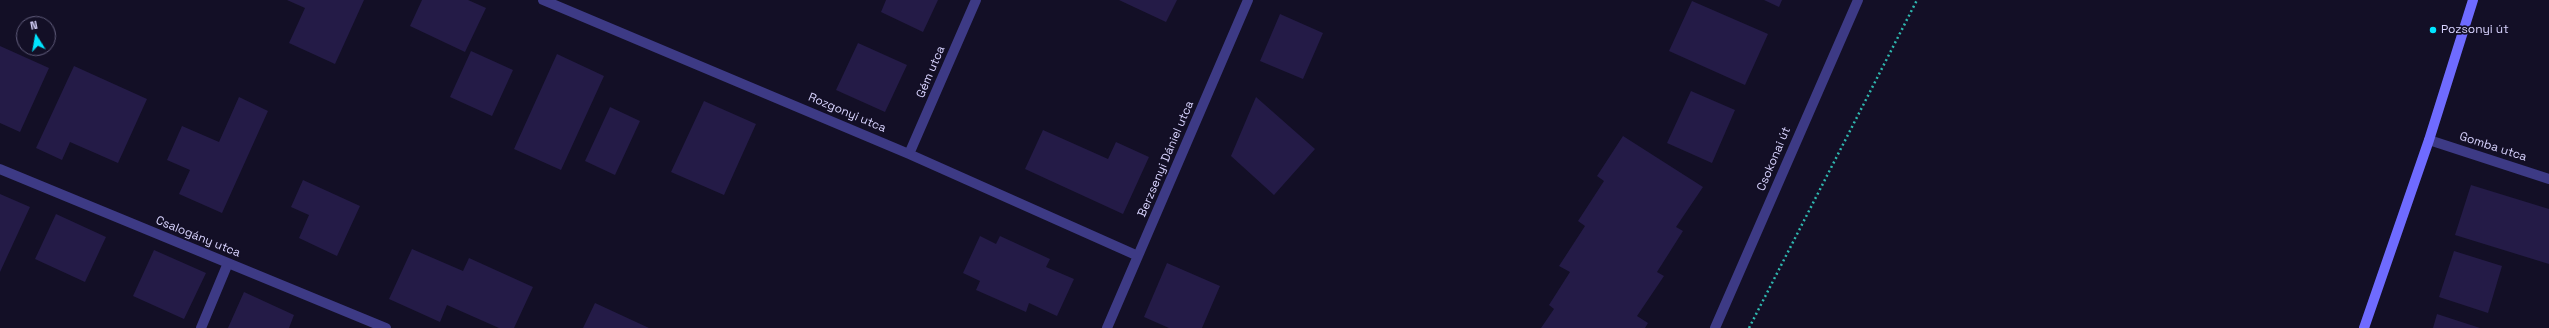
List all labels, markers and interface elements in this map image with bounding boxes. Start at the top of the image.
north arrow [16,16,56,56]
text: N [29,18,39,33]
place label: Pozsonyi út [2441,23,2509,37]
marker: Pozsonyi út [2428,25,2438,35]
street label: Gém utca [914,44,948,100]
street label: Rozgonyi utca [806,90,888,136]
street label: Berzsenyi Dániel utca [1135,99,1197,219]
street label: Csokonai út [1754,125,1794,193]
street label: Gomba utca [2457,129,2529,165]
street label: Csalogány utca [153,213,243,261]

